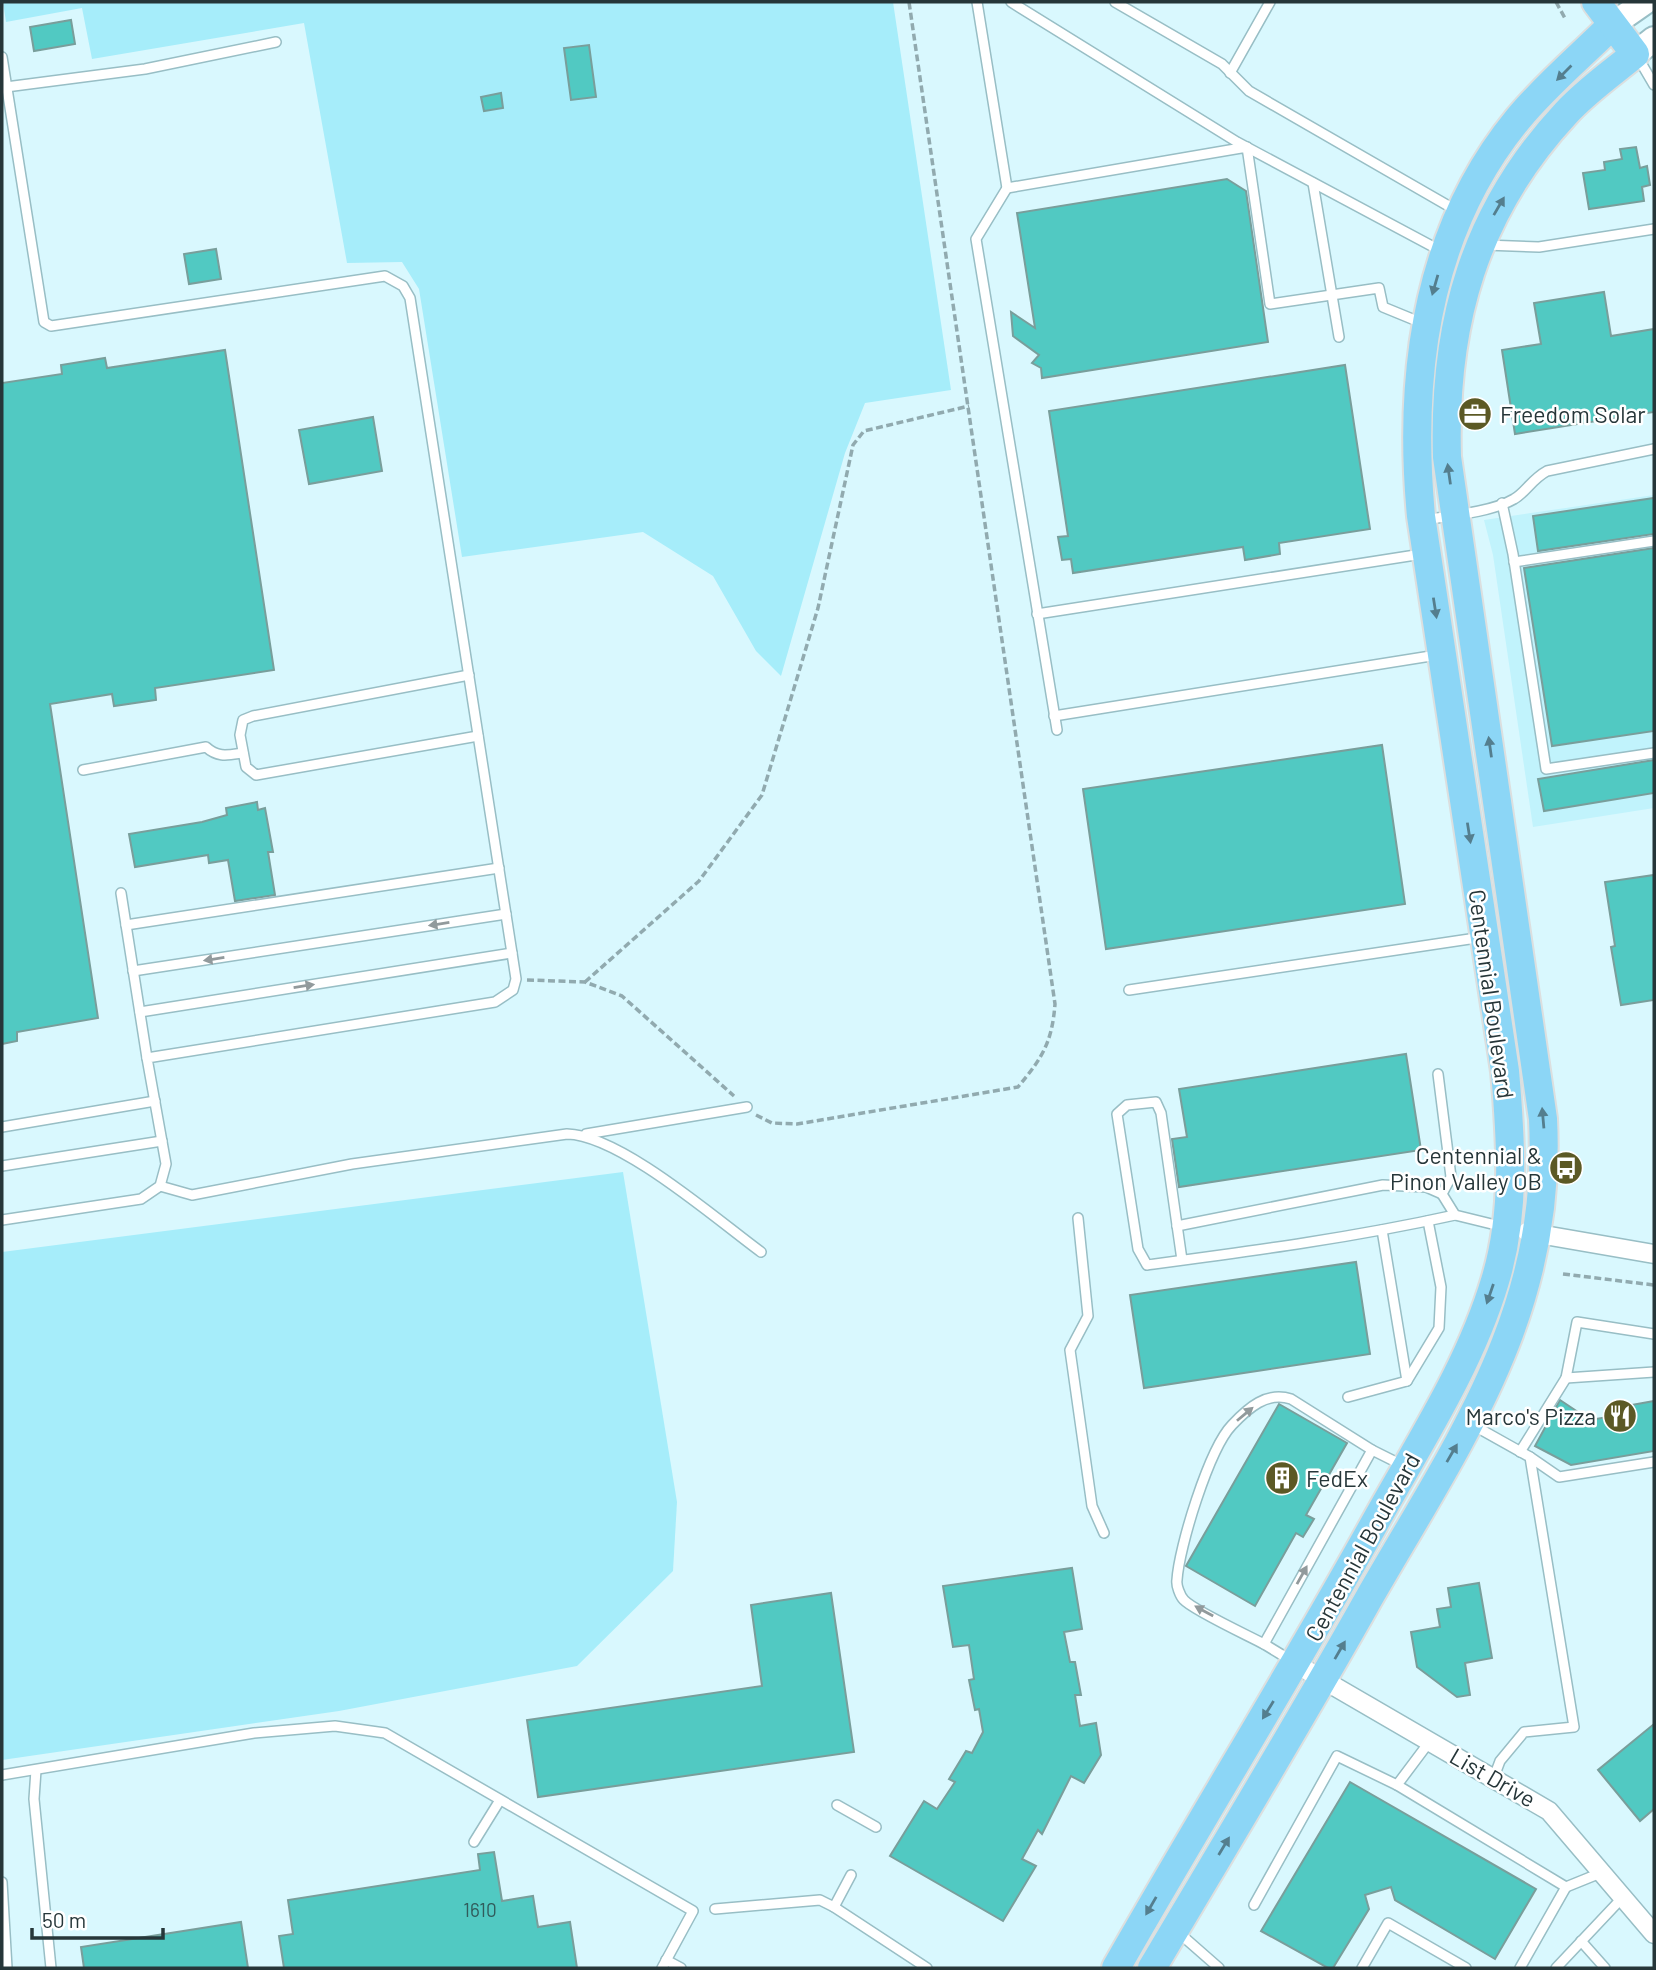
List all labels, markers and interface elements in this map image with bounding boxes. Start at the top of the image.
one-way arrow [1556,64,1572,81]
one-way arrow [1493,197,1505,216]
one-way arrow [1429,275,1439,296]
office icon: Freedom Solar [1456,395,1494,433]
place label: Freedom Solar [1500,400,1646,428]
one-way arrow [1443,463,1454,485]
one-way arrow [1430,597,1441,619]
one-way arrow [1484,736,1495,758]
one-way arrow [1464,822,1475,844]
street label: Centennial Boulevard [1463,888,1521,1100]
one-way arrow [428,919,450,930]
one-way arrow [203,954,225,965]
one-way arrow [293,980,315,991]
one-way arrow [1537,1107,1548,1129]
place label: Centennial & Pinon Valley OB [1390,1141,1542,1195]
bus stop icon: Centennial & Pinon Valley OB [1547,1149,1585,1187]
one-way arrow [1485,1284,1495,1305]
restaurant icon: Marco's Pizza [1601,1397,1639,1435]
place label: Marco's Pizza [1466,1402,1596,1430]
one-way arrow [1236,1407,1253,1422]
one-way arrow [1446,1443,1459,1462]
street label: Centennial Boulevard [1299,1448,1425,1646]
building icon: FedEx [1263,1459,1301,1497]
place label: FedEx [1306,1464,1368,1492]
one-way arrow [1296,1564,1308,1584]
one-way arrow [1194,1605,1214,1617]
one-way arrow [1334,1641,1346,1660]
one-way arrow [1261,1701,1274,1720]
street label: List Drive [1445,1741,1541,1813]
one-way arrow [1218,1837,1231,1856]
scale bar [32,1896,163,1940]
one-way arrow [1145,1896,1158,1915]
house number: 1610 [463,1898,497,1921]
text: 50 m [42,1907,86,1932]

